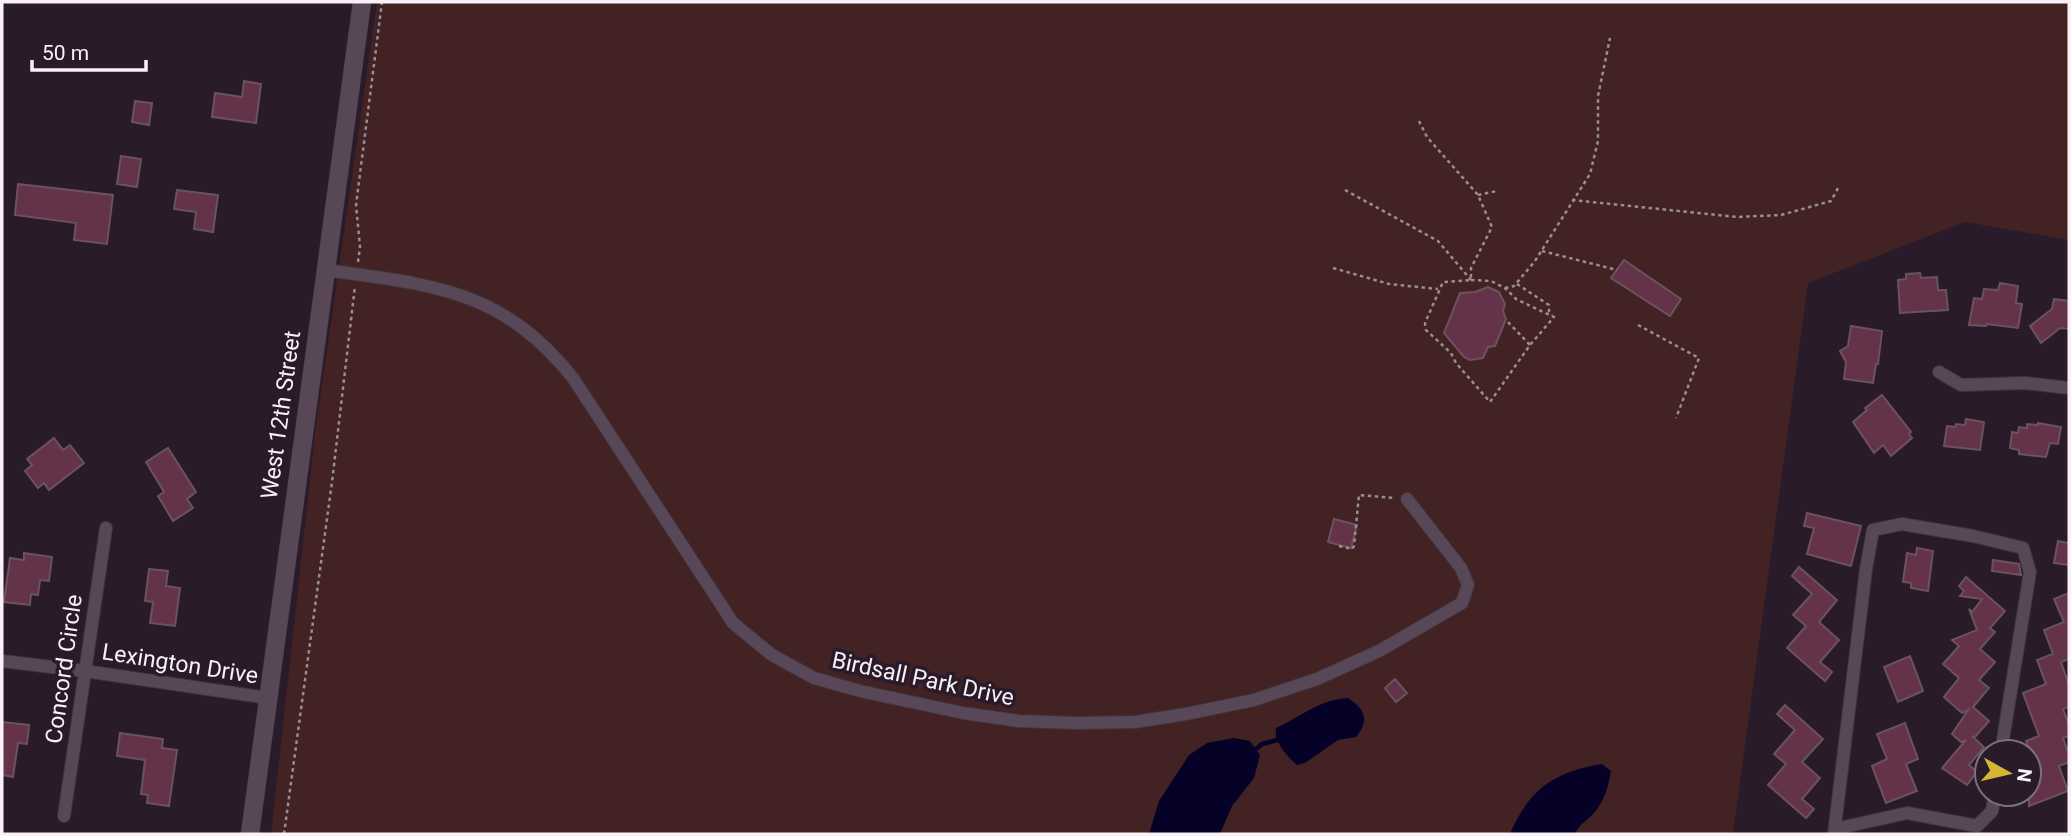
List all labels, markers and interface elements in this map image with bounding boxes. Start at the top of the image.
scale bar [32,28,145,72]
text: 50 m [42,41,89,65]
street label: West 12th Street [256,329,306,501]
street label: Concord Circle [40,593,88,745]
street label: Lexington Drive [100,638,260,690]
street label: Birdsall Park Drive [829,647,1017,711]
north arrow [1973,738,2043,808]
text: N [2012,767,2037,784]

